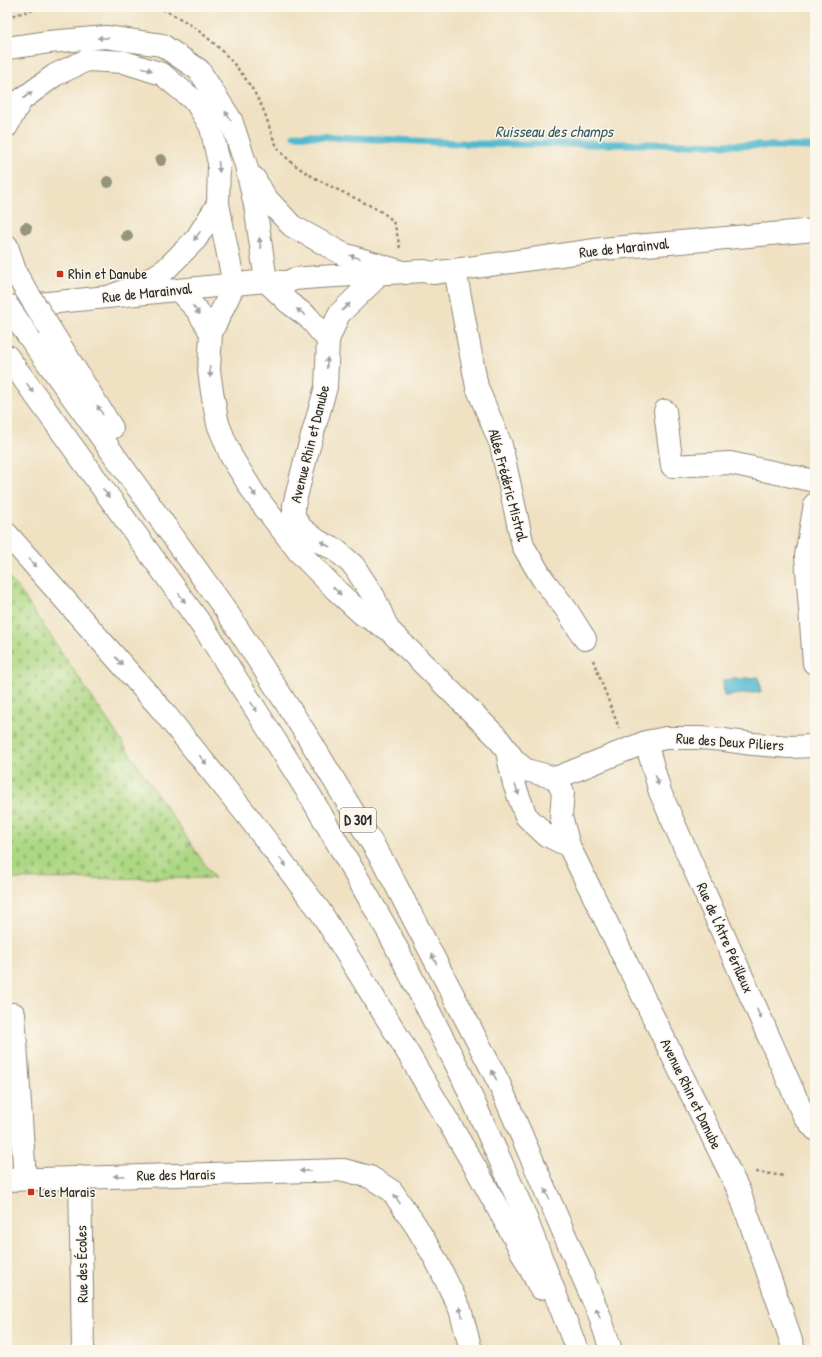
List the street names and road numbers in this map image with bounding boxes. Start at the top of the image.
street label: Rue de Marainval [578,232,670,263]
street label: Rue de Marainval [101,277,193,308]
street label: Avenue Rhin et Danube [285,383,334,505]
street label: Allée Frédéric Mistral [483,426,534,543]
street label: Rue des Deux Piliers [675,727,785,756]
road number: D 301 [340,808,376,832]
street label: Rue de l'Atre Périlleux [692,879,759,997]
street label: Avenue Rhin et Danube [656,1035,727,1153]
street label: Rue des Marais [136,1163,216,1186]
street label: Rue des Écoles [70,1225,93,1303]

